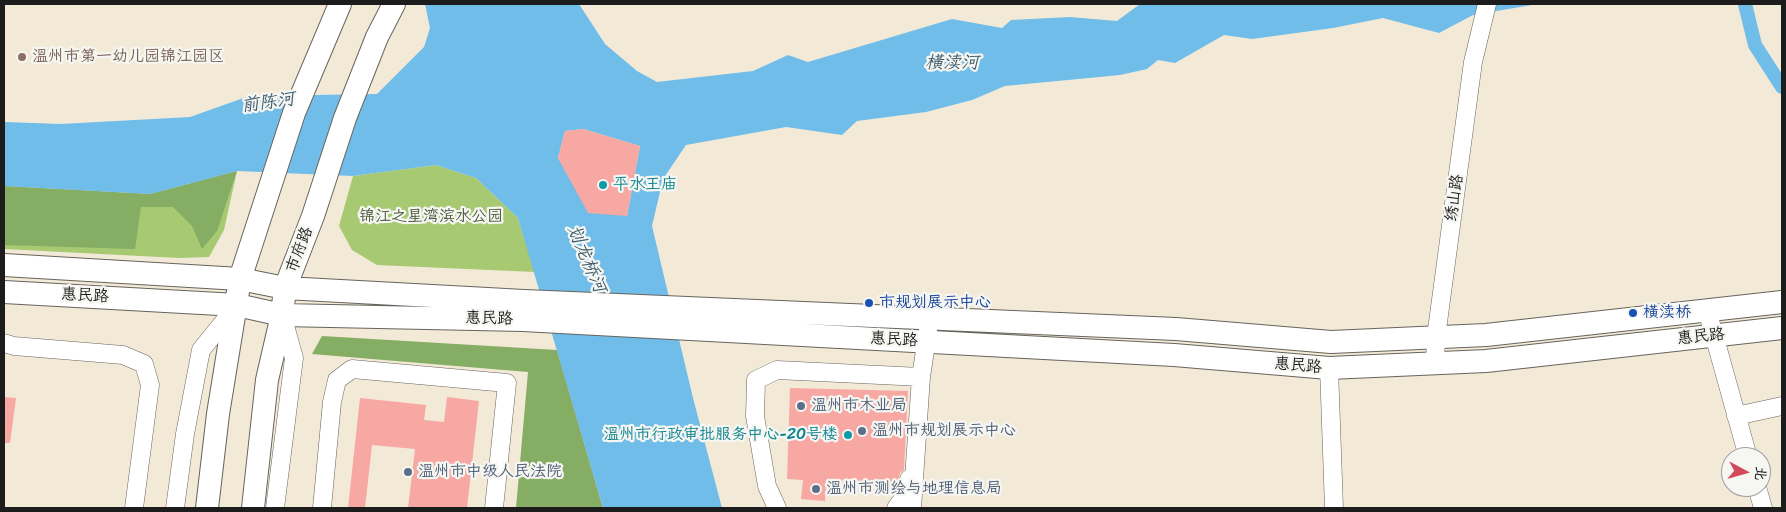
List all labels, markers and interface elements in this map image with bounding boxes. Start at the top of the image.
place label: 温州市第一幼儿园锦江园区 [32,47,224,67]
marker: 温州市第一幼儿园锦江园区 [16,51,28,63]
water label: 横渎河 [925,52,979,74]
water label: 前陈河 [240,89,296,117]
street label: 绣山路 [1442,173,1468,223]
place label: 平水王庙 [613,175,677,195]
marker: 平水王庙 [597,179,609,191]
park label: 锦江之星湾滨水公园 [359,207,503,227]
water label: 划龙桥河 [562,222,610,296]
street label: 市府路 [282,224,318,276]
street label: 惠民路 [61,285,109,307]
place label: 市规划展示中心 [879,293,991,313]
marker: 市规划展示中心 [863,297,875,309]
place label: 横渎桥 [1643,303,1691,323]
marker: 横渎桥 [1627,307,1639,319]
street label: 惠民路 [465,309,513,329]
street label: 惠民路 [1676,325,1726,349]
street label: 惠民路 [870,329,918,351]
street label: 惠民路 [1273,354,1323,378]
place label: 温州市木业局 [811,396,907,416]
marker: 温州市木业局 [795,400,807,412]
place label: 温州市规划展示中心 [872,421,1016,441]
place label: 温州市行政审批服务中心-20号楼 [603,425,838,445]
marker: 温州市规划展示中心 [856,425,868,437]
marker: 温州市行政审批服务中心-20号楼 [842,429,854,441]
north arrow [1721,447,1771,497]
place label: 温州市中级人民法院 [418,462,562,482]
text: 北 [1747,465,1774,482]
marker: 温州市中级人民法院 [402,466,414,478]
place label: 温州市测绘与地理信息局 [826,479,1002,499]
marker: 温州市测绘与地理信息局 [810,483,822,495]

